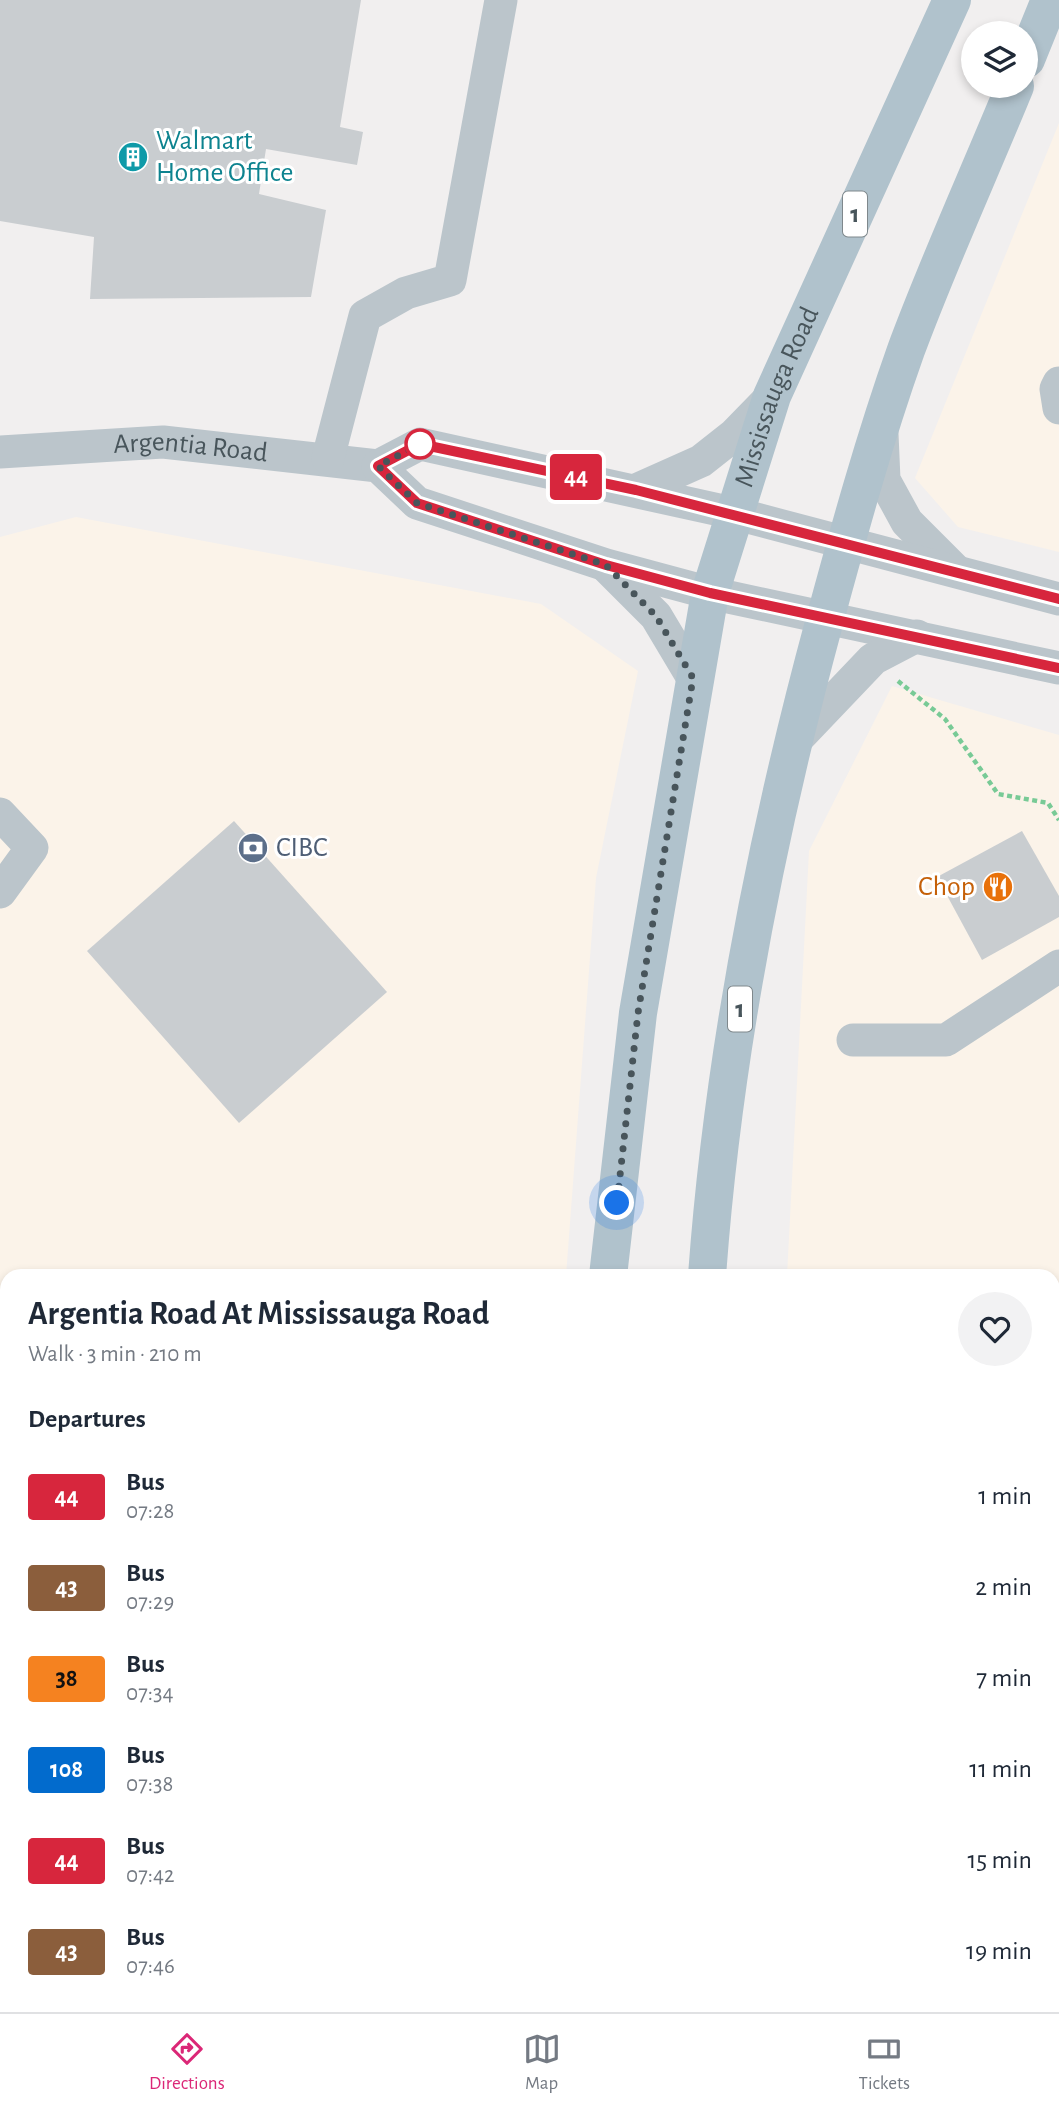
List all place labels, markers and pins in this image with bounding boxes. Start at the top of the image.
place label: Walmart Home Office [156,127,293,187]
building icon: Walmart Home Office [116,140,150,174]
unlabelled marker [405,429,435,459]
bank icon: CIBC [236,831,270,865]
place label: CIBC [276,834,328,862]
restaurant icon: Chop [981,870,1015,904]
place label: Chop [918,873,975,901]

